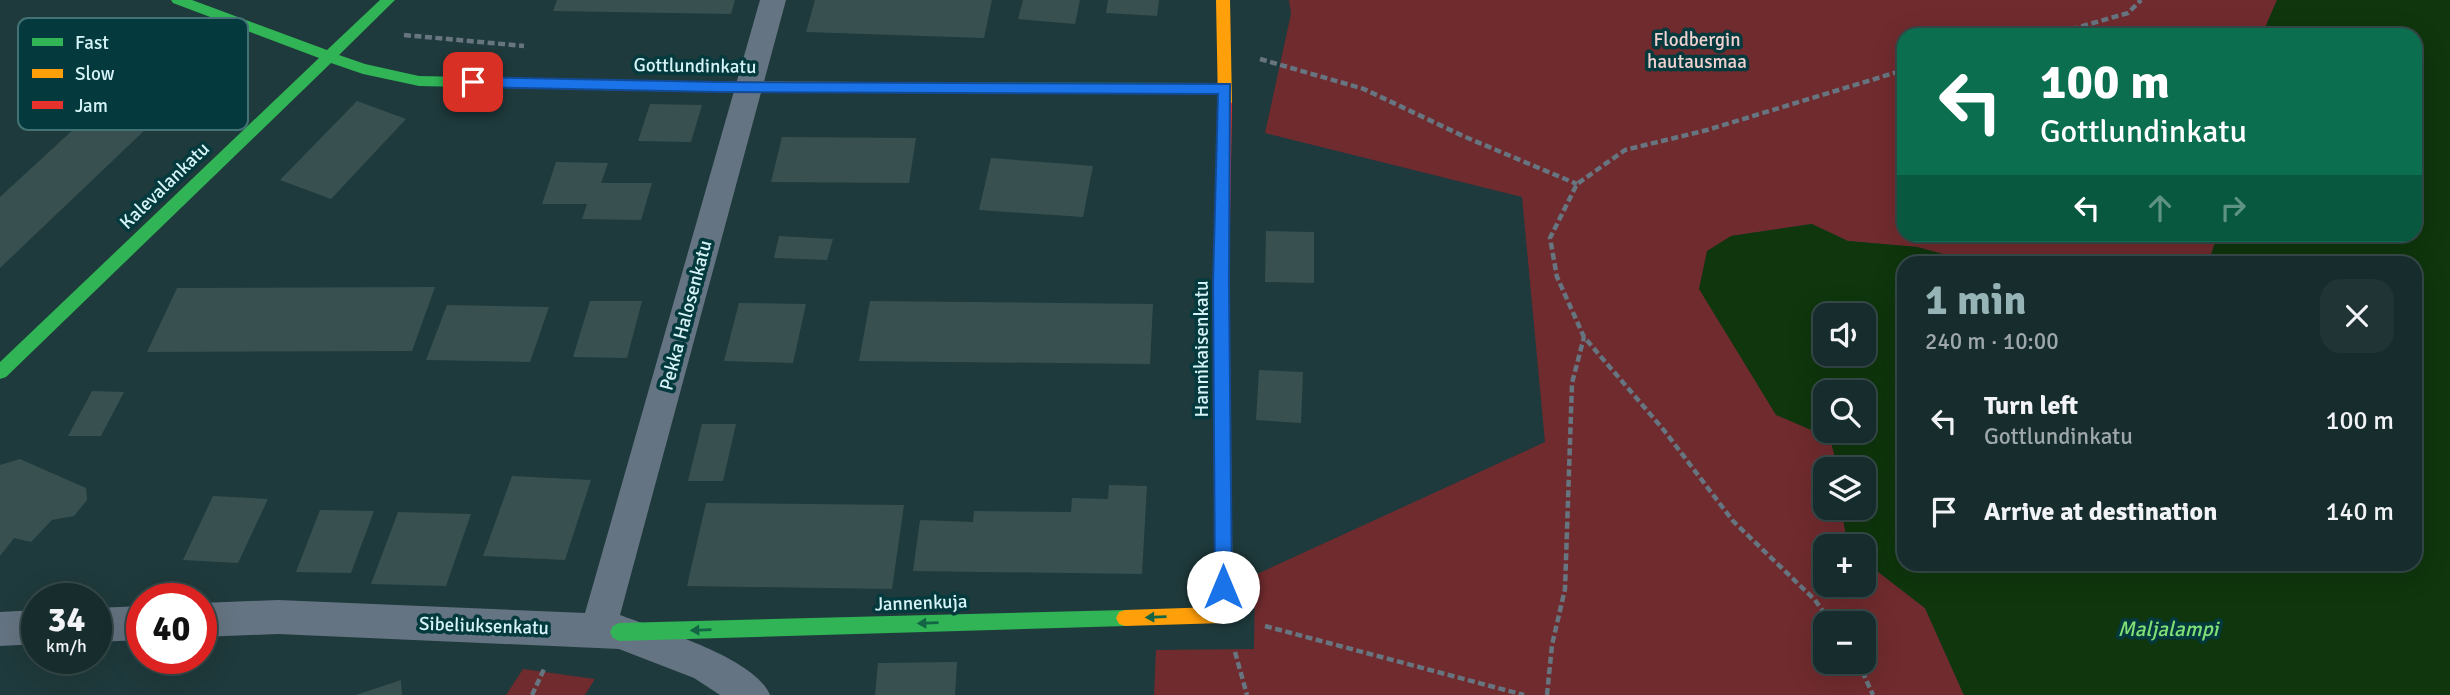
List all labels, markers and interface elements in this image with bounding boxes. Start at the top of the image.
legend [18,18,248,130]
park label: Flodbergin hautausmaa [1647,28,1747,74]
text: Fast [75,31,109,55]
pin [443,52,503,112]
text: 100 m [2040,52,2170,112]
street label: Gottlundinkatu [633,53,757,79]
icon: left [1925,56,2016,147]
text: Slow [75,62,115,86]
icon: arrive [454,63,492,101]
text: Jam [75,94,108,118]
text: Gottlundinkatu [2040,112,2247,151]
street label: Kalevalankatu [115,137,215,234]
icon: left [2068,189,2106,227]
icon: ahead [2141,189,2179,227]
icon: right [2214,189,2252,227]
street label: Pekka Halosenkatu [654,238,718,393]
text: 1 min [1925,275,2026,326]
button: close [2320,279,2394,353]
street label: Hannikaisenkatu [1190,281,1214,417]
map controls [1813,303,1876,674]
button: sound [1813,303,1876,366]
text: 240 m · 10:00 [1925,327,2059,356]
button: search [1813,380,1876,443]
text: Turn left [1984,390,2078,422]
icon: left [1925,402,1963,440]
text: 100 m [2325,405,2394,437]
text: Gottlundinkatu [1984,422,2133,451]
button: layers [1813,457,1876,520]
icon: arrive [1925,493,1963,531]
text: Arrive at destination [1984,496,2217,528]
text: 140 m [2325,496,2394,528]
button: + [1813,534,1876,597]
position arrow [1186,550,1260,624]
speed limit sign: 40 [126,583,217,674]
street label: Jannenkuja [874,589,968,617]
text: 34 [48,598,85,641]
one-way arrow [1144,611,1166,622]
button: − [1813,611,1876,674]
street label: Sibeliuksenkatu [419,612,549,640]
water label: Maljalampi [2118,616,2221,642]
one-way arrow [917,618,939,629]
one-way arrow [689,624,711,636]
text: km/h [46,635,87,657]

